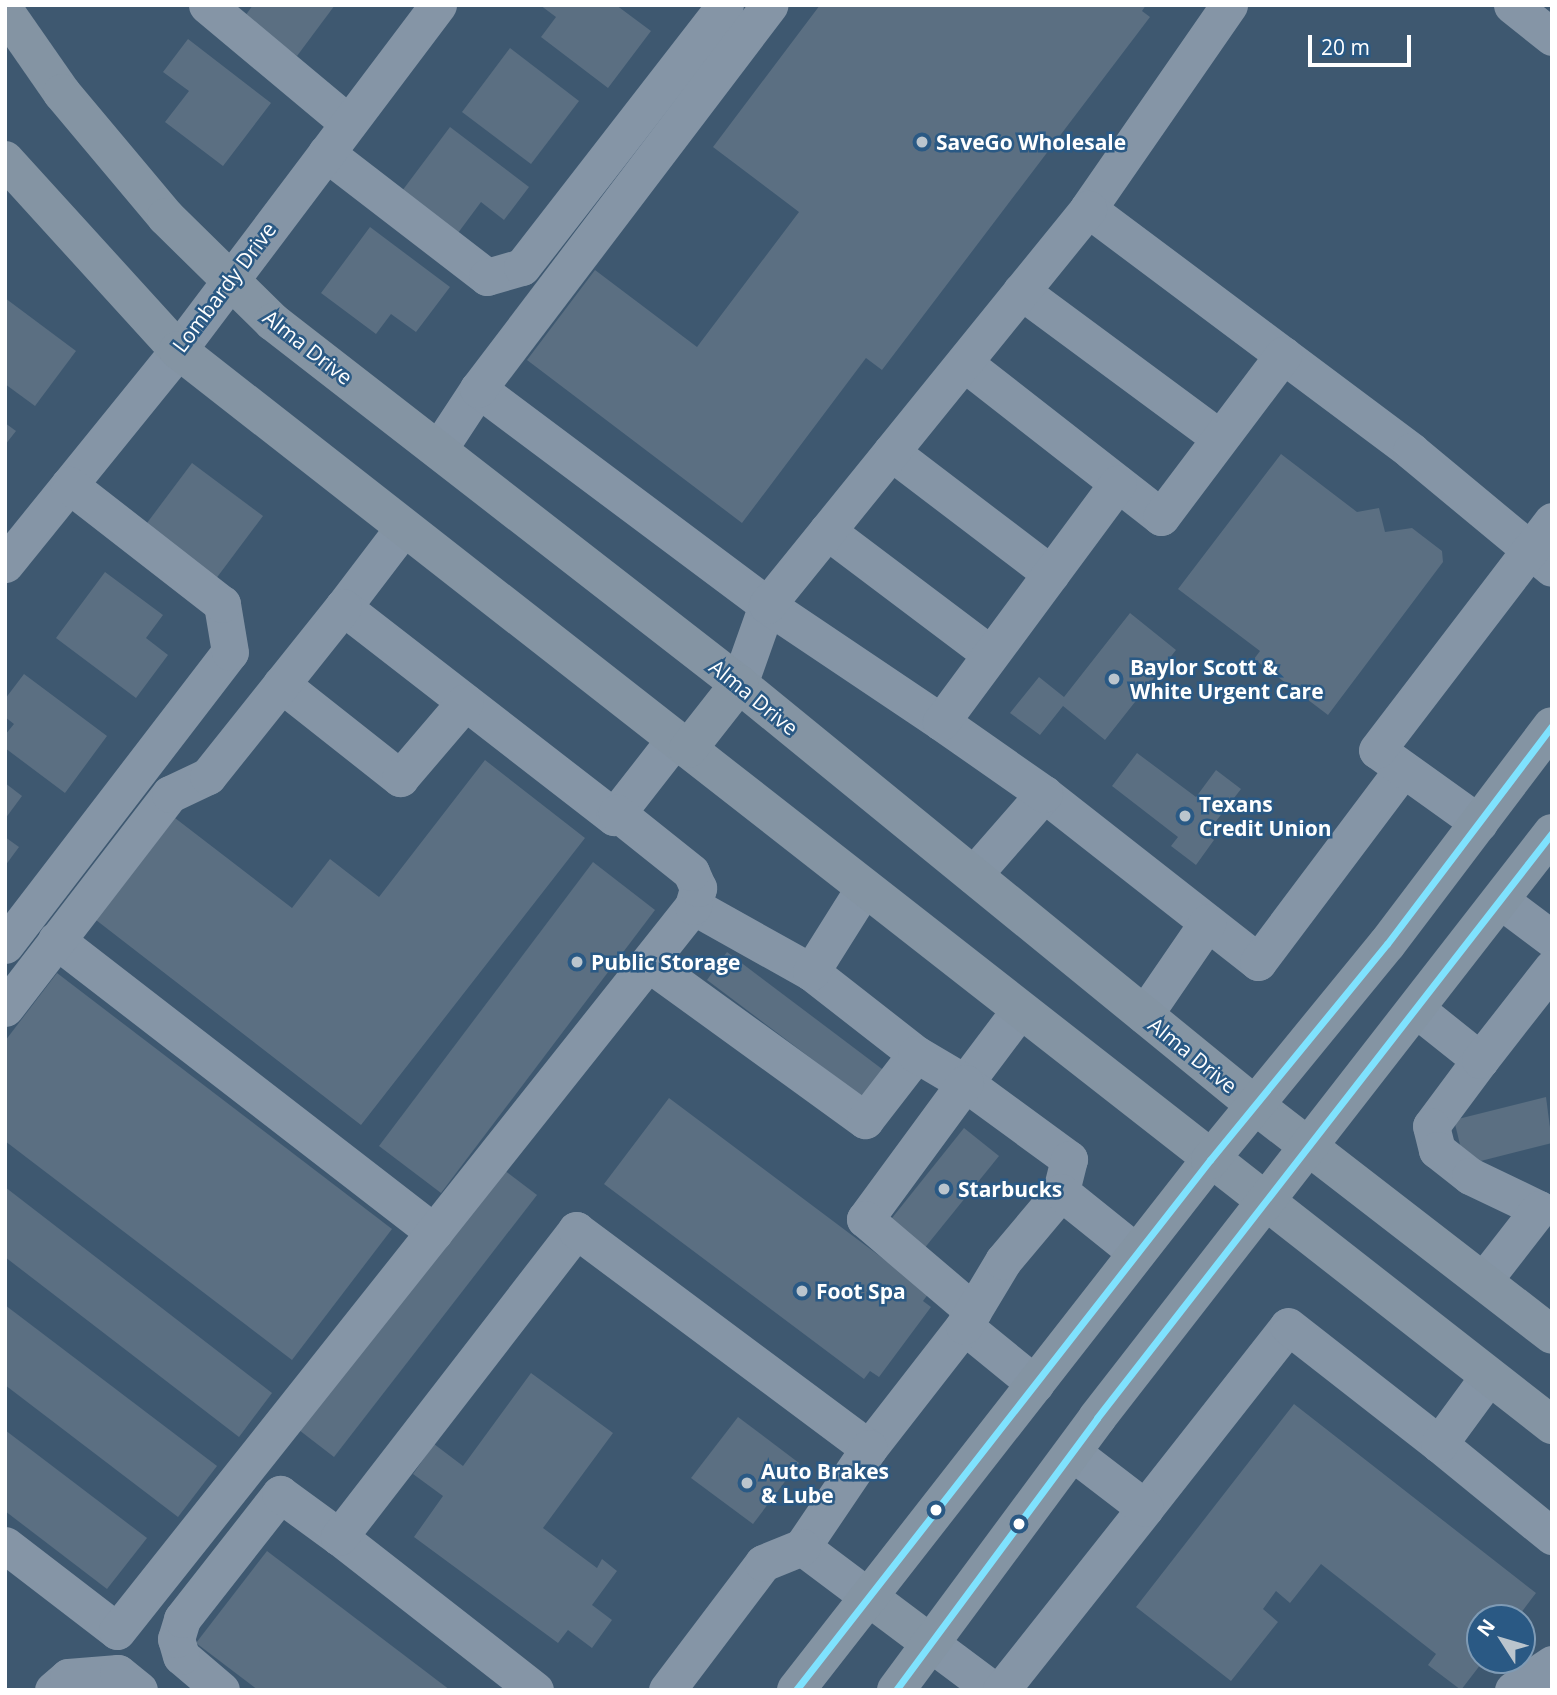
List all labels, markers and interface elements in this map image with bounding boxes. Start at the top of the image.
scale bar [1312,21,1415,65]
text: 20 m [1321,33,1370,61]
place label: SaveGo Wholesale [936,129,1126,155]
marker: SaveGo Wholesale [914,134,930,150]
street label: Lombardy Drive [167,217,281,357]
street label: Alma Drive [258,304,358,390]
street label: Alma Drive [705,654,803,740]
place label: Baylor Scott & White Urgent Care [1130,654,1324,704]
marker: Baylor Scott & White Urgent Care [1104,669,1124,689]
place label: Texans Credit Union [1199,791,1331,841]
marker: Texans Credit Union [1177,808,1193,824]
place label: Public Storage [591,949,741,975]
marker: Public Storage [569,954,585,970]
street label: Alma Drive [1144,1012,1242,1098]
place label: Starbucks [958,1176,1062,1202]
marker: Starbucks [936,1181,952,1197]
place label: Foot Spa [816,1278,906,1304]
marker: Foot Spa [794,1283,810,1299]
place label: Auto Brakes & Lube [761,1458,889,1508]
marker: Auto Brakes & Lube [739,1475,755,1491]
unlabelled marker [929,1503,943,1517]
unlabelled marker [1012,1517,1026,1531]
north arrow [1466,1604,1536,1674]
text: N [1471,1614,1501,1642]

